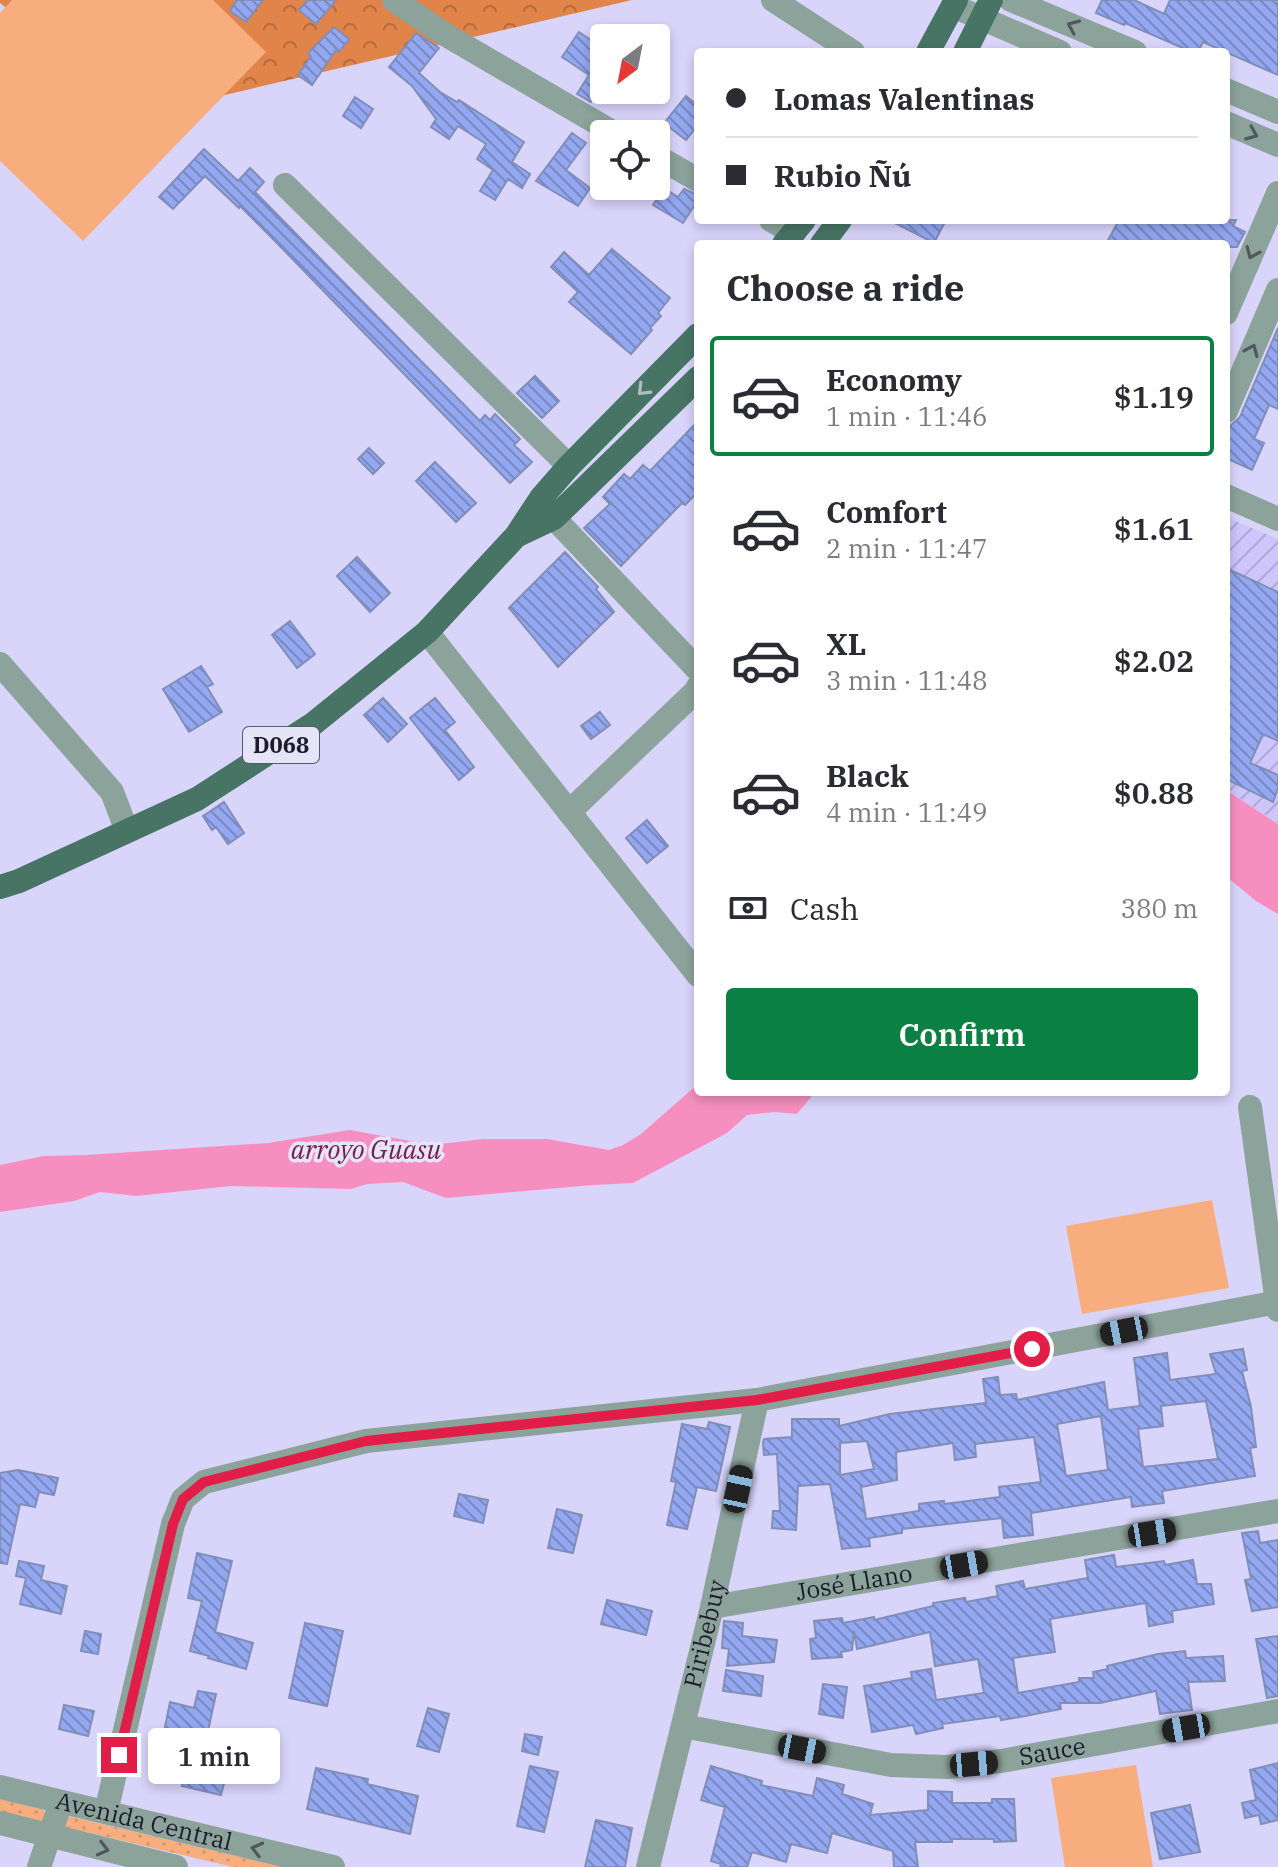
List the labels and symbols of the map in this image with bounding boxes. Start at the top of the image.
one-way arrow [1067,19,1081,36]
north arrow [590,24,670,104]
one-way arrow [1244,124,1258,140]
one-way arrow [1246,245,1262,259]
one-way arrow [1242,344,1258,359]
one-way arrow [638,381,652,395]
road number: D068 [243,727,319,763]
water label: arroyo Guasu [291,1132,441,1166]
car [1098,1315,1150,1347]
route start [1014,1331,1050,1367]
car [721,1463,755,1515]
car [1126,1517,1178,1549]
car [938,1549,990,1581]
street label: José Llano [793,1556,915,1608]
street label: Piribebuy [676,1576,733,1691]
car [1160,1712,1212,1744]
callout: 1 min [147,1727,279,1783]
street label: Sauce [1016,1729,1088,1772]
car [776,1733,828,1765]
route end [101,1737,137,1773]
car [949,1750,999,1778]
street label: Avenida Central [53,1784,236,1857]
one-way arrow [95,1839,109,1856]
one-way arrow [251,1841,264,1858]

